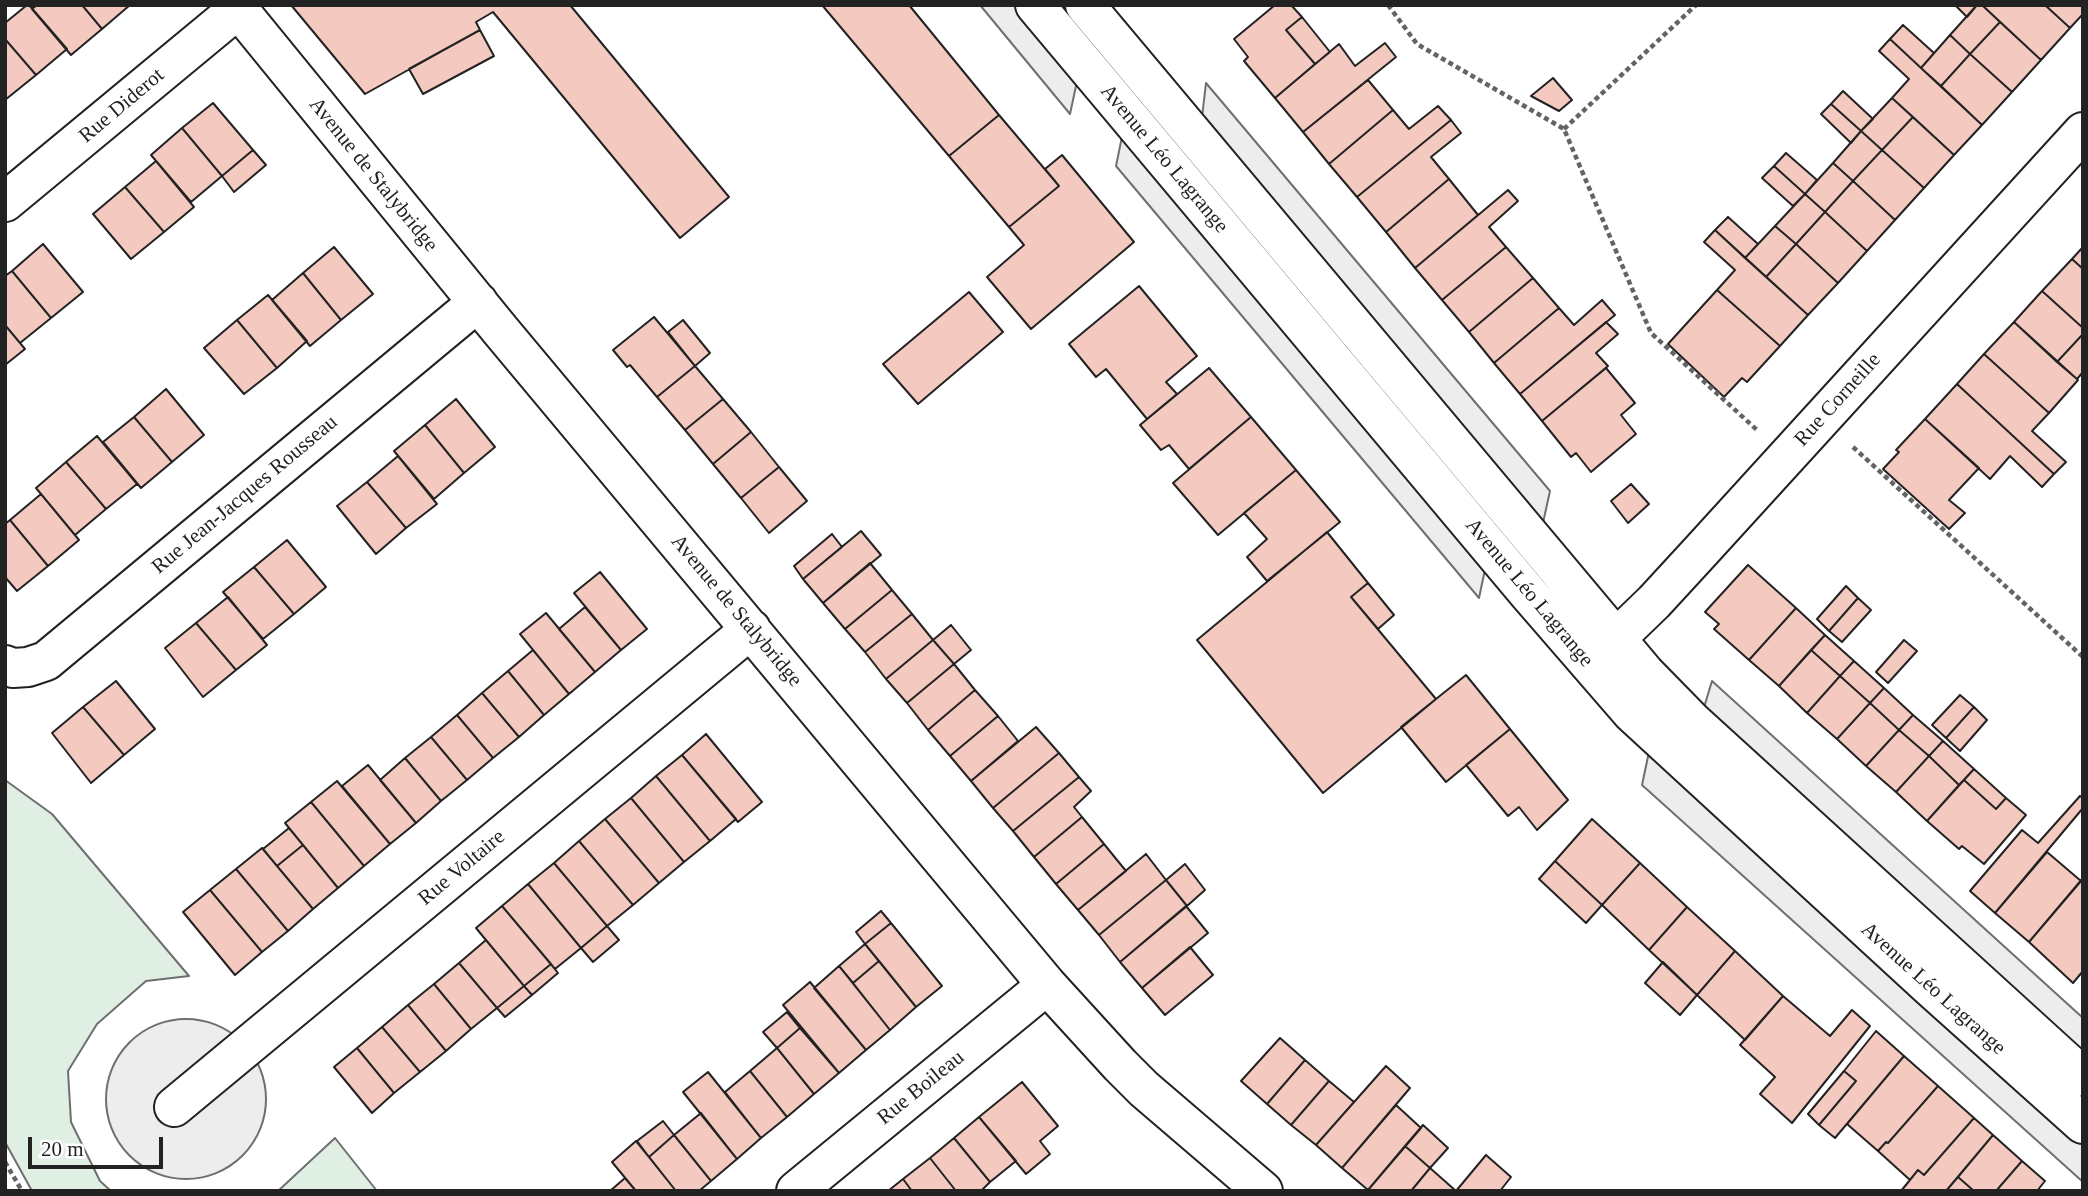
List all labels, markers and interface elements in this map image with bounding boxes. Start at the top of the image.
street label: Rue Diderot [74,63,170,149]
street label: Avenue Léo Lagrange [1095,80,1233,238]
street label: Avenue de Stalybridge [303,93,443,257]
street label: Rue Corneille [1789,348,1887,452]
street label: Rue Jean-Jacques Rousseau [147,410,343,580]
street label: Avenue Léo Lagrange [1460,514,1598,672]
street label: Avenue de Stalybridge [665,530,807,692]
street label: Rue Voltaire [414,825,510,911]
street label: Avenue Léo Lagrange [1855,917,2011,1061]
street label: Rue Boileau [873,1045,969,1131]
scale bar [32,1122,166,1166]
text: 20 m [41,1137,84,1161]

